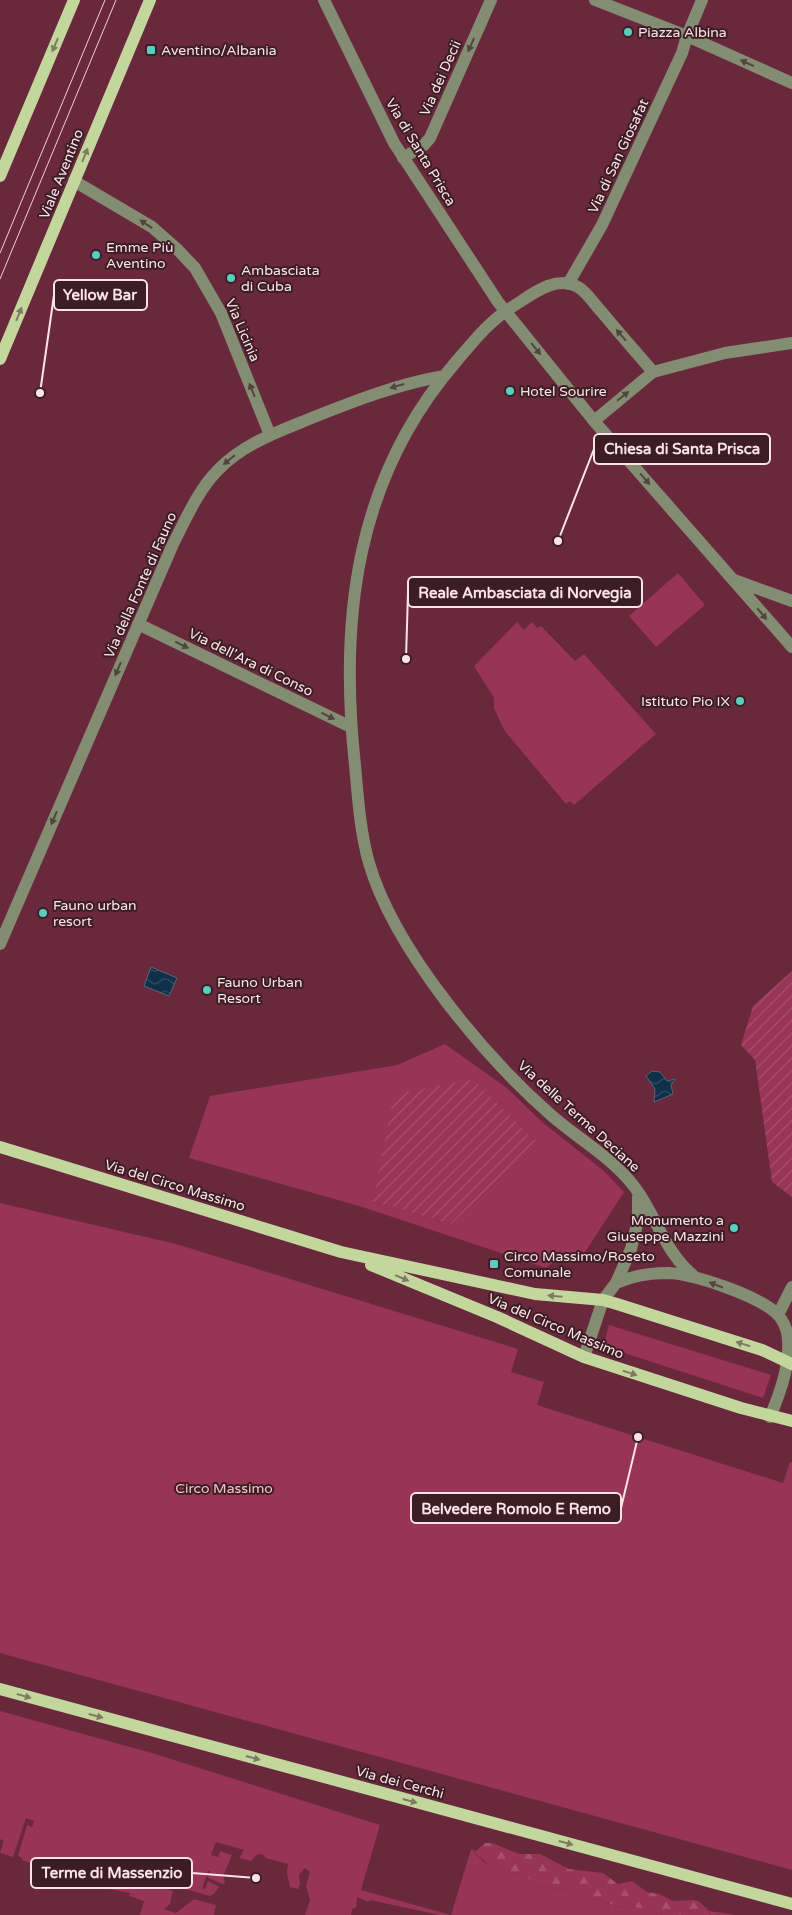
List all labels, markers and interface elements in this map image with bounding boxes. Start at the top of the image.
place label: Piazza Albina [638,24,727,41]
marker: Piazza Albina [622,26,634,38]
one-way arrow [51,38,59,52]
street label: Via dei Decii [416,38,465,119]
one-way arrow [466,38,474,52]
place label: Aventino/Albania [161,42,277,59]
marker: Aventino/Albania [145,44,157,56]
one-way arrow [740,59,754,67]
street label: Via di Santa Prisca [382,95,459,209]
street label: Via di San Giosafat [584,96,653,216]
street label: Viale Aventino [36,127,87,222]
one-way arrow [81,147,89,162]
one-way arrow [139,219,153,229]
place label: Emme Più Aventino [106,239,173,272]
marker: Emme Più Aventino [90,249,102,261]
place label: Ambasciata di Cuba [241,262,320,295]
marker: Ambasciata di Cuba [225,272,237,284]
callout: Yellow Bar [54,280,147,310]
text: Yellow Bar [63,286,137,304]
street label: Via Licinia [222,296,263,364]
one-way arrow [15,307,23,322]
one-way arrow [616,329,627,342]
one-way arrow [530,342,541,355]
one-way arrow [248,382,255,397]
one-way arrow [389,383,404,391]
place label: Hotel Sourire [520,383,607,400]
marker: Hotel Sourire [504,385,516,397]
one-way arrow [617,391,630,402]
callout: Chiesa di Santa Prisca [594,434,770,464]
text: Chiesa di Santa Prisca [604,440,760,458]
one-way arrow [223,455,236,466]
one-way arrow [639,472,650,485]
street label: Via della Fonte di Fauno [101,509,180,661]
callout: Reale Ambasciata di Norvegia [408,577,642,607]
text: Reale Ambasciata di Norvegia [418,584,632,603]
one-way arrow [756,608,767,621]
street label: Via dell'Ara di Conso [186,625,316,700]
one-way arrow [175,641,189,649]
one-way arrow [114,662,122,676]
place label: Istituto Pio IX [641,693,730,710]
marker: Istituto Pio IX [734,695,746,707]
one-way arrow [321,713,335,721]
one-way arrow [50,811,58,825]
place label: Fauno urban resort [53,897,137,930]
marker: Fauno urban resort [37,907,49,919]
place label: Fauno Urban Resort [217,974,302,1007]
marker: Fauno Urban Resort [201,984,213,996]
street label: Via delle Terme Deciane [514,1057,643,1176]
street label: Via del Circo Massimo [103,1156,247,1215]
place label: Monumento a Giuseppe Mazzini [607,1212,724,1245]
marker: Monumento a Giuseppe Mazzini [728,1222,740,1234]
place label: Circo Massimo/Roseto Comunale [504,1248,655,1281]
marker: Circo Massimo/Roseto Comunale [488,1258,500,1270]
one-way arrow [395,1274,410,1282]
one-way arrow [709,1281,724,1288]
street label: Via del Circo Massimo [485,1290,626,1363]
one-way arrow [546,1292,562,1300]
one-way arrow [735,1339,750,1347]
one-way arrow [623,1369,638,1377]
park label: Circo Massimo [175,1480,273,1497]
callout: Belvedere Romolo E Remo [411,1493,621,1523]
text: Belvedere Romolo E Remo [421,1500,611,1518]
one-way arrow [17,1693,32,1701]
one-way arrow [88,1712,103,1720]
one-way arrow [245,1754,260,1762]
street label: Via dei Cerchi [354,1763,446,1802]
one-way arrow [402,1797,417,1805]
one-way arrow [559,1839,574,1847]
callout: Terme di Massenzio [31,1858,192,1888]
text: Terme di Massenzio [41,1864,182,1882]

